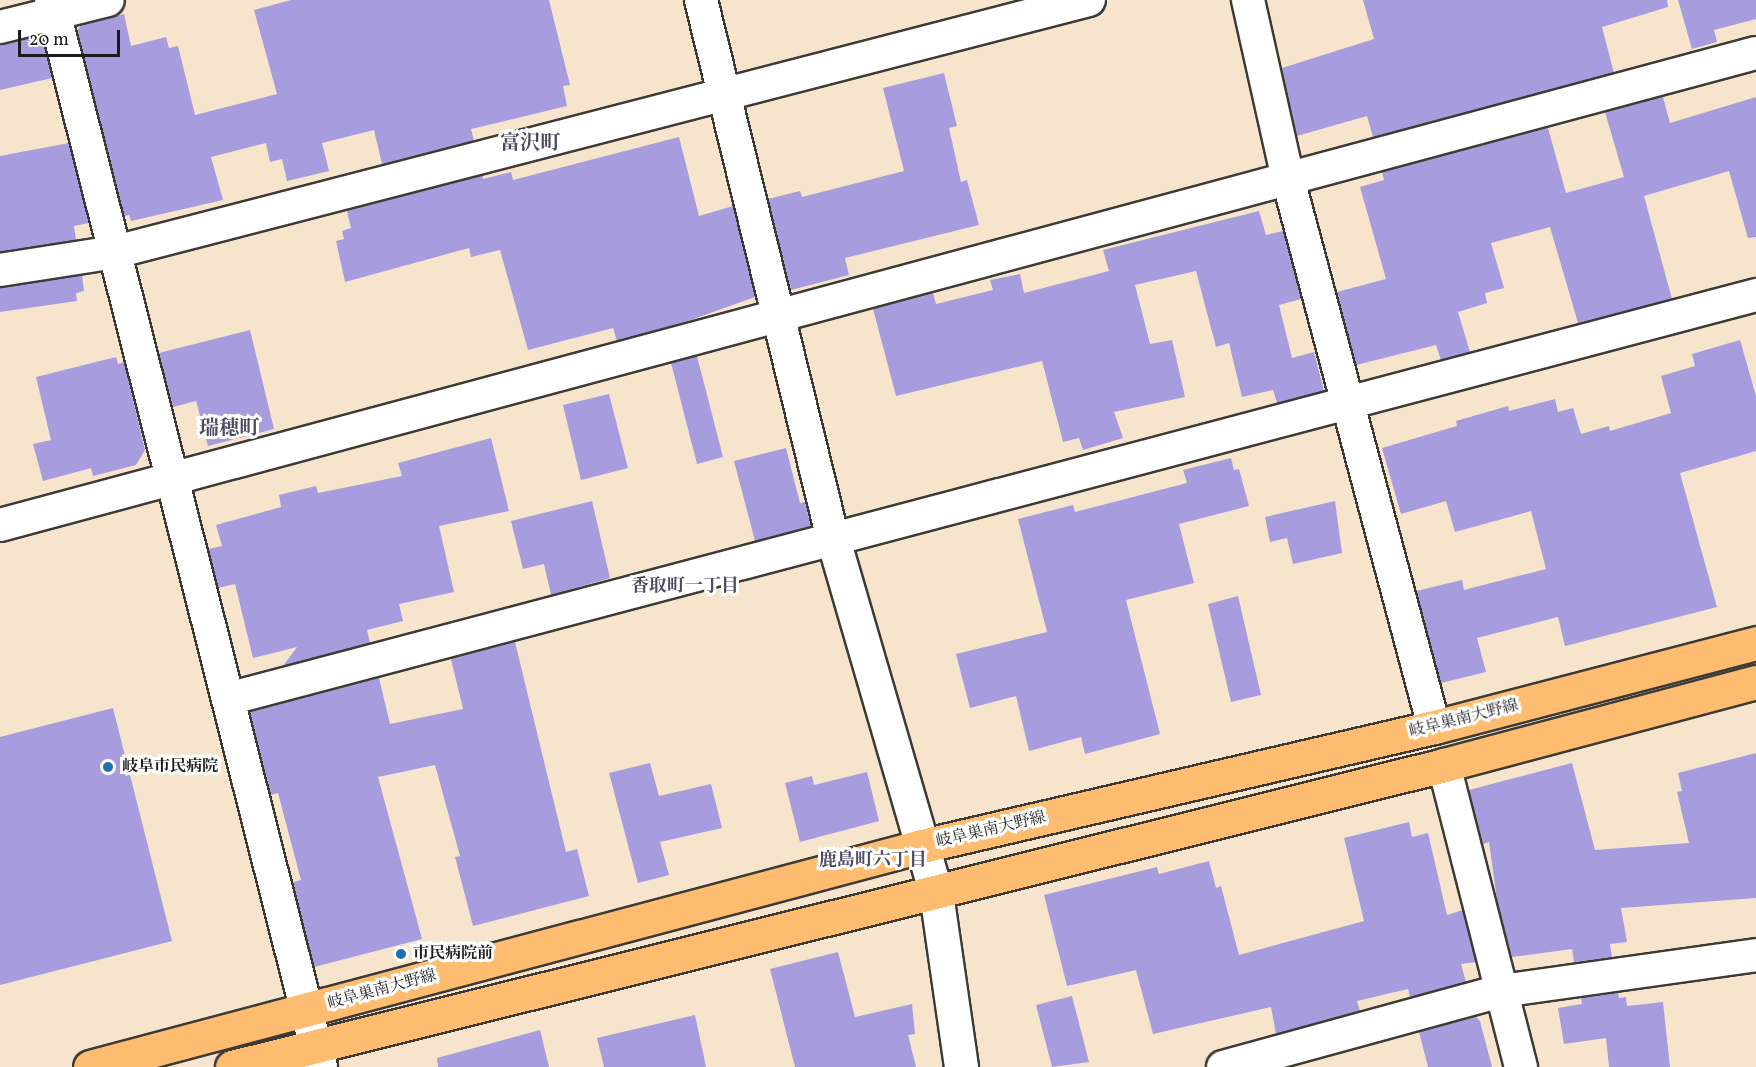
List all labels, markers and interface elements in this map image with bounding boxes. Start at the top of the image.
scale bar [21,18,123,56]
text: 20 m [29,28,69,53]
district label: 富沢町 [500,132,560,156]
district label: 瑞穂町 [199,417,259,441]
district label: 香取町一丁目 [631,576,739,598]
street label: 岐阜巣南大野線 [1407,696,1521,742]
place label: 岐阜市民病院 [122,757,218,777]
marker: 岐阜市民病院 [99,758,117,776]
street label: 岐阜巣南大野線 [934,808,1048,852]
district label: 鹿島町六丁目 [819,850,927,872]
place label: 市民病院前 [413,944,493,964]
marker: 市民病院前 [394,947,408,961]
street label: 岐阜巣南大野線 [325,966,439,1014]

